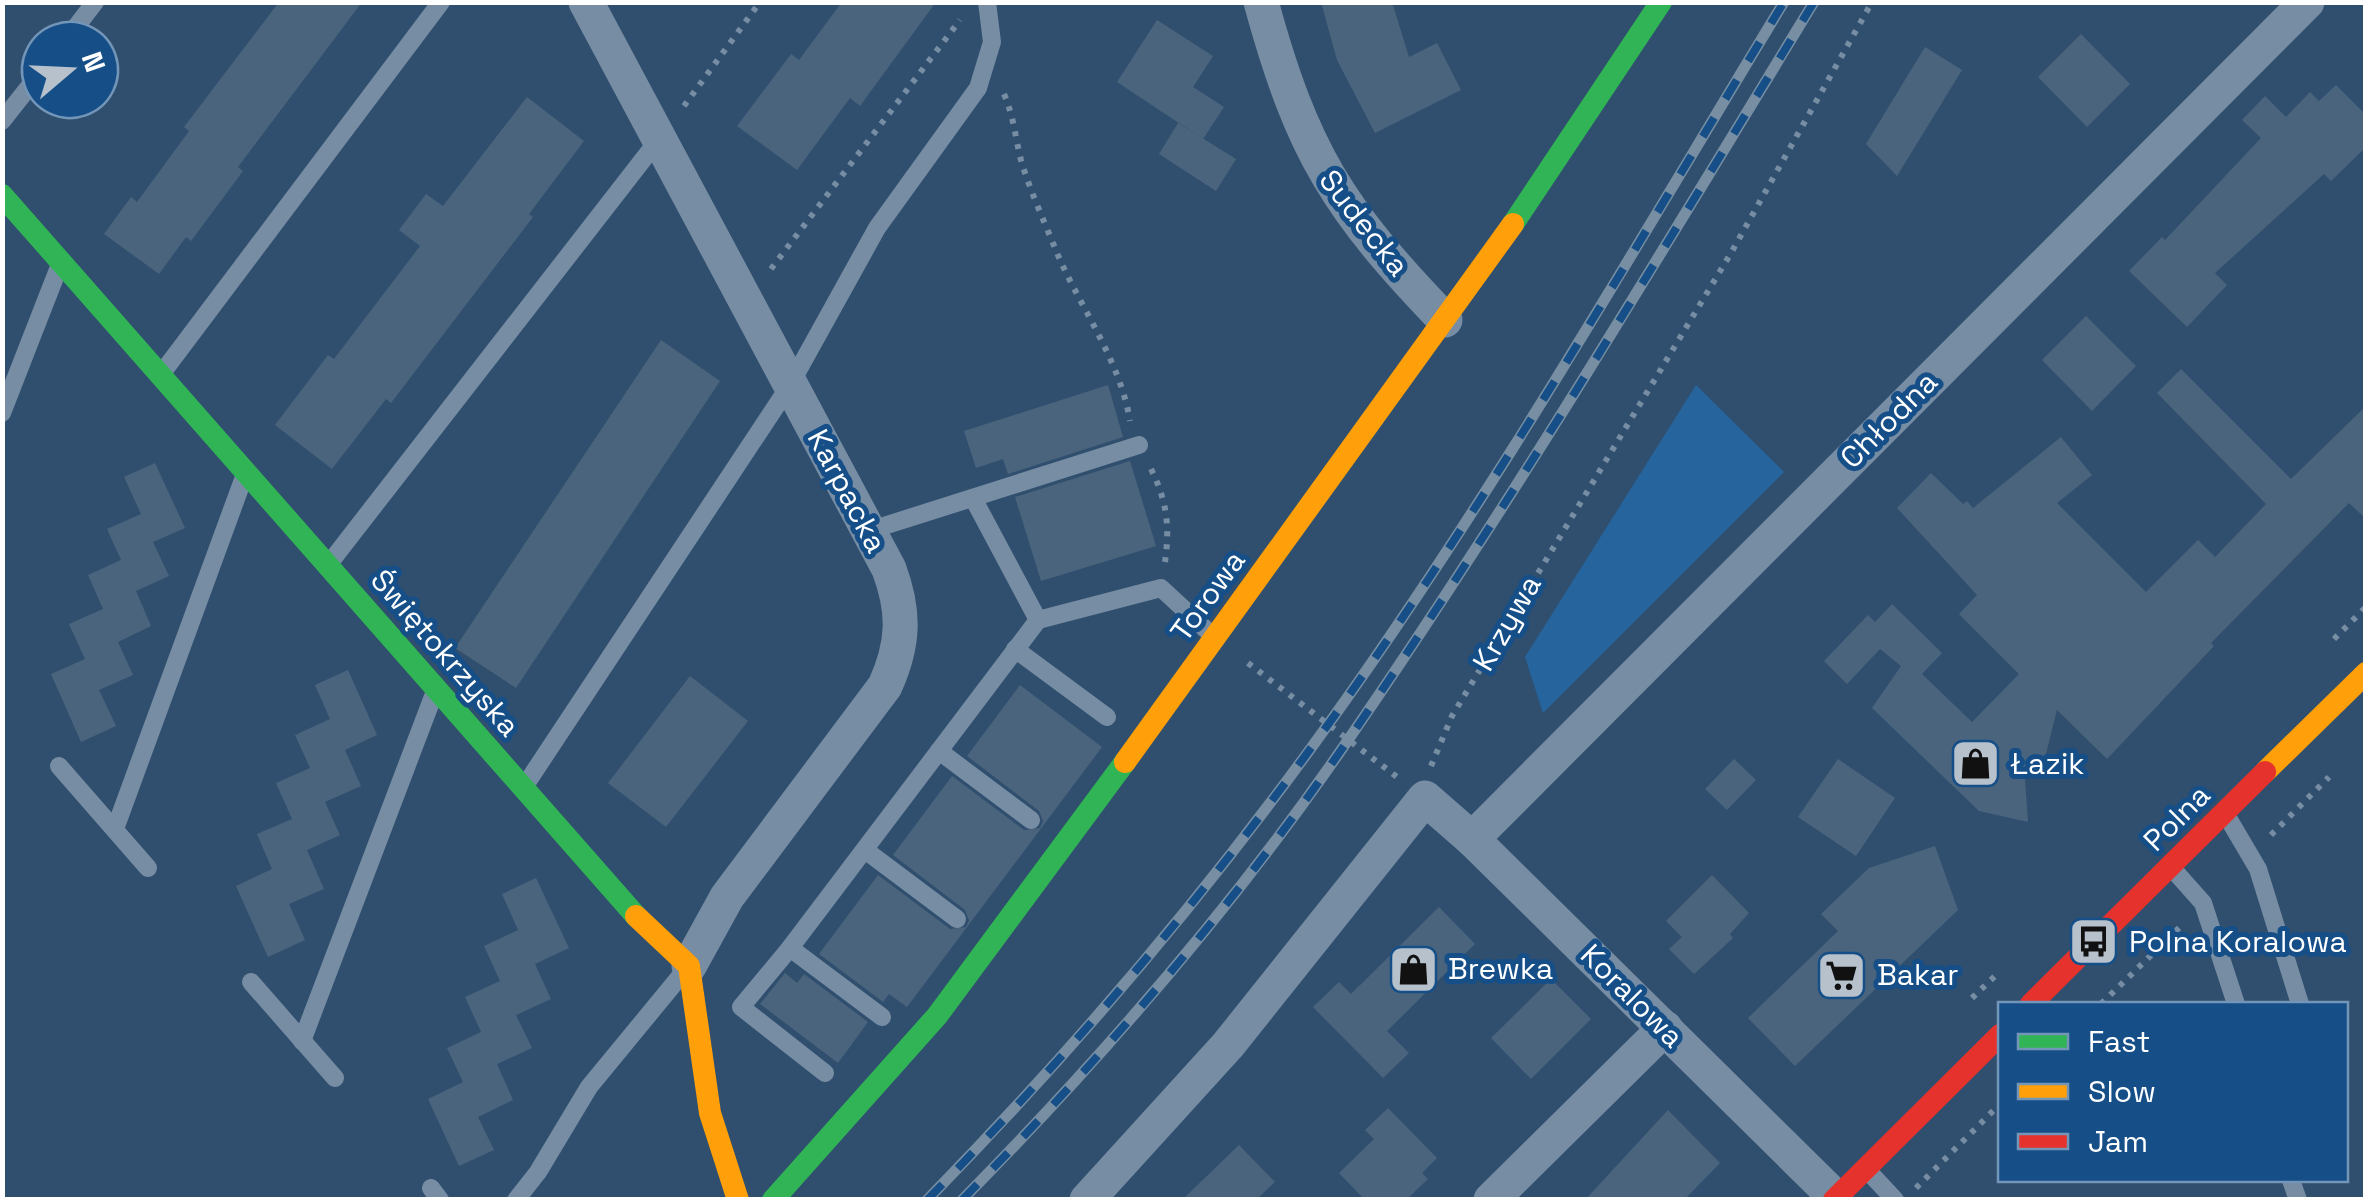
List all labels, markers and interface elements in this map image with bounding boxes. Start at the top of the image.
north arrow [20,20,120,120]
text: N [74,47,114,77]
street label: Sudecka [1311,162,1418,284]
street label: Chłodna [1832,363,1946,477]
street label: Karpacka [799,422,896,559]
street label: Torowa [1161,542,1254,649]
street label: Świętokrzyska [362,561,529,744]
street label: Krzywa [1464,568,1550,678]
shop icon: Łazik [1949,738,2001,790]
place label: Łazik [2010,744,2084,783]
street label: Polna [2135,776,2218,859]
bus stop icon: Polna Koralowa [2068,916,2120,968]
place label: Polna Koralowa [2129,922,2347,961]
street label: Koralowa [1572,936,1692,1056]
shop icon: Brewka [1387,943,1439,995]
place label: Brewka [1448,949,1553,988]
supermarket icon: Bakar [1816,949,1868,1001]
place label: Bakar [1877,955,1958,994]
legend [1998,1002,2348,1182]
text: Fast [2088,1022,2150,1061]
text: Slow [2088,1072,2156,1111]
text: Jam [2088,1122,2148,1161]

